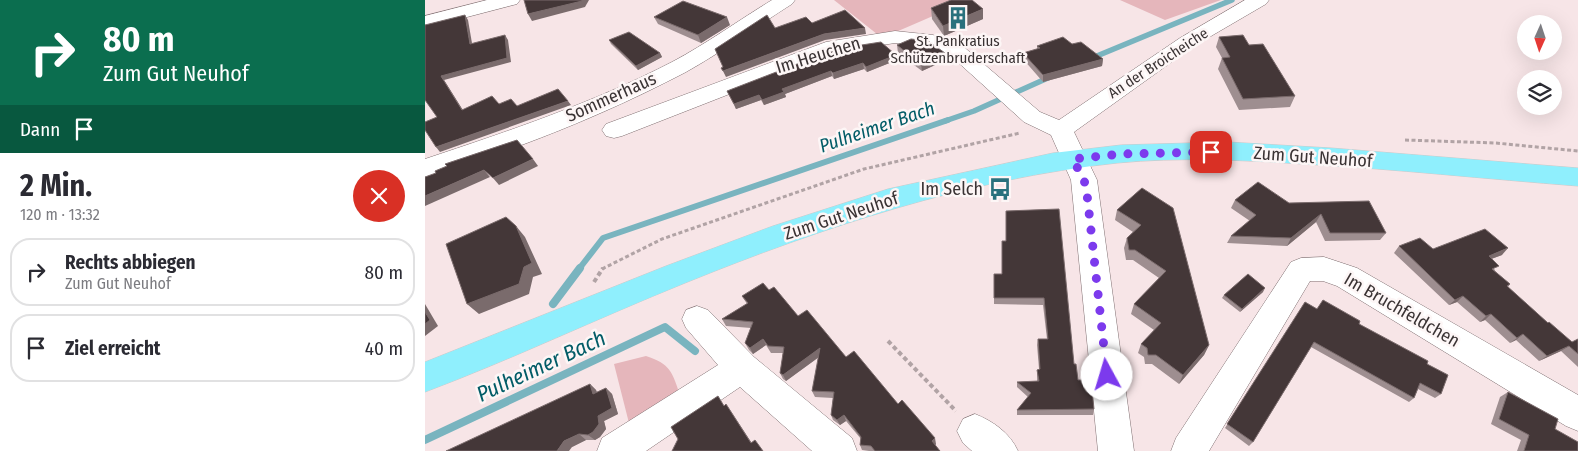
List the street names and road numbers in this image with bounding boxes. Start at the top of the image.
street label: An der Broicheiche [1105,24,1211,102]
street label: Im Heuchen [773,32,863,78]
street label: Sommerhaus [562,67,660,127]
street label: Zum Gut Neuhof [1253,142,1375,172]
street label: Zum Gut Neuhof [781,187,902,245]
street label: Im Bruchfeldchen [1340,268,1464,352]

